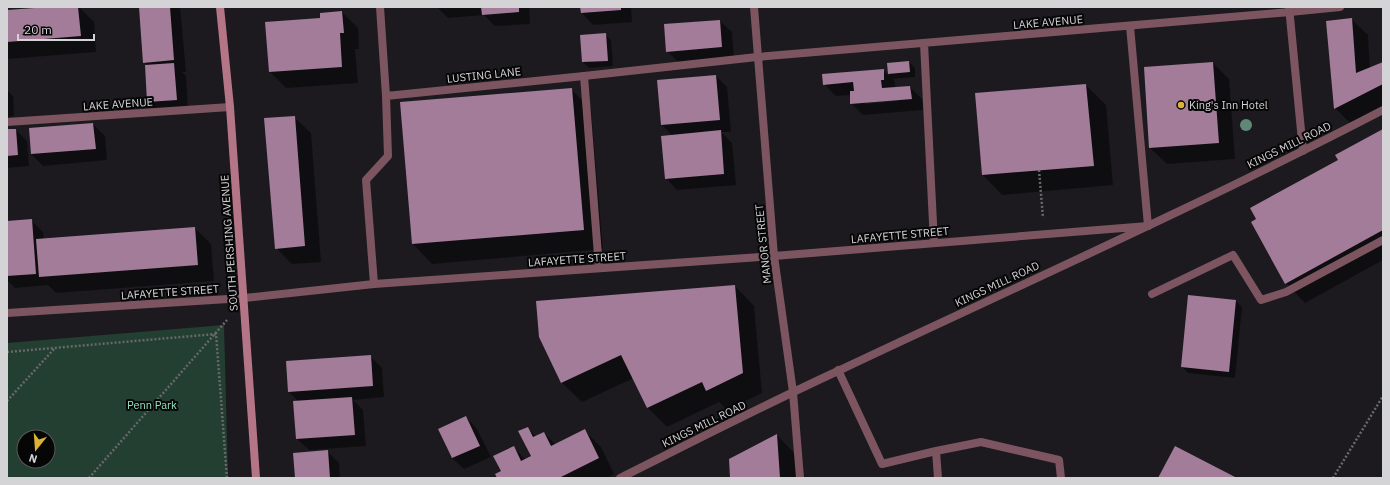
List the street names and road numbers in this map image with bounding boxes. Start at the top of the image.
street label: LAKE AVENUE [1012,12,1084,32]
street label: LUSTING LANE [446,64,522,86]
street label: LAKE AVENUE [83,95,153,113]
street label: KINGS MILL ROAD [1245,119,1333,171]
street label: SOUTH PERSHING AVENUE [217,174,241,312]
street label: MANOR STREET [752,203,774,284]
street label: LAFAYETTE STREET [850,224,950,246]
street label: LAFAYETTE STREET [527,249,627,269]
street label: KINGS MILL ROAD [952,258,1042,310]
street label: LAFAYETTE STREET [120,282,220,302]
street label: KINGS MILL ROAD [660,398,748,450]

